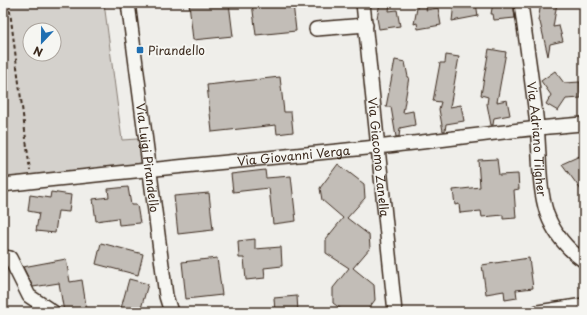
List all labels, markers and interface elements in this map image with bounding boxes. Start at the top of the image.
north arrow [22,22,62,62]
place label: Pirandello [148,41,205,59]
text: N [31,42,45,61]
marker: Pirandello [135,45,145,55]
street label: Via Adriano Tilgher [523,80,552,198]
street label: Via Giacomo Zanella [364,96,394,218]
street label: Via Luigi Pirandello [132,102,164,214]
street label: Via Giovanni Verga [236,141,351,170]

